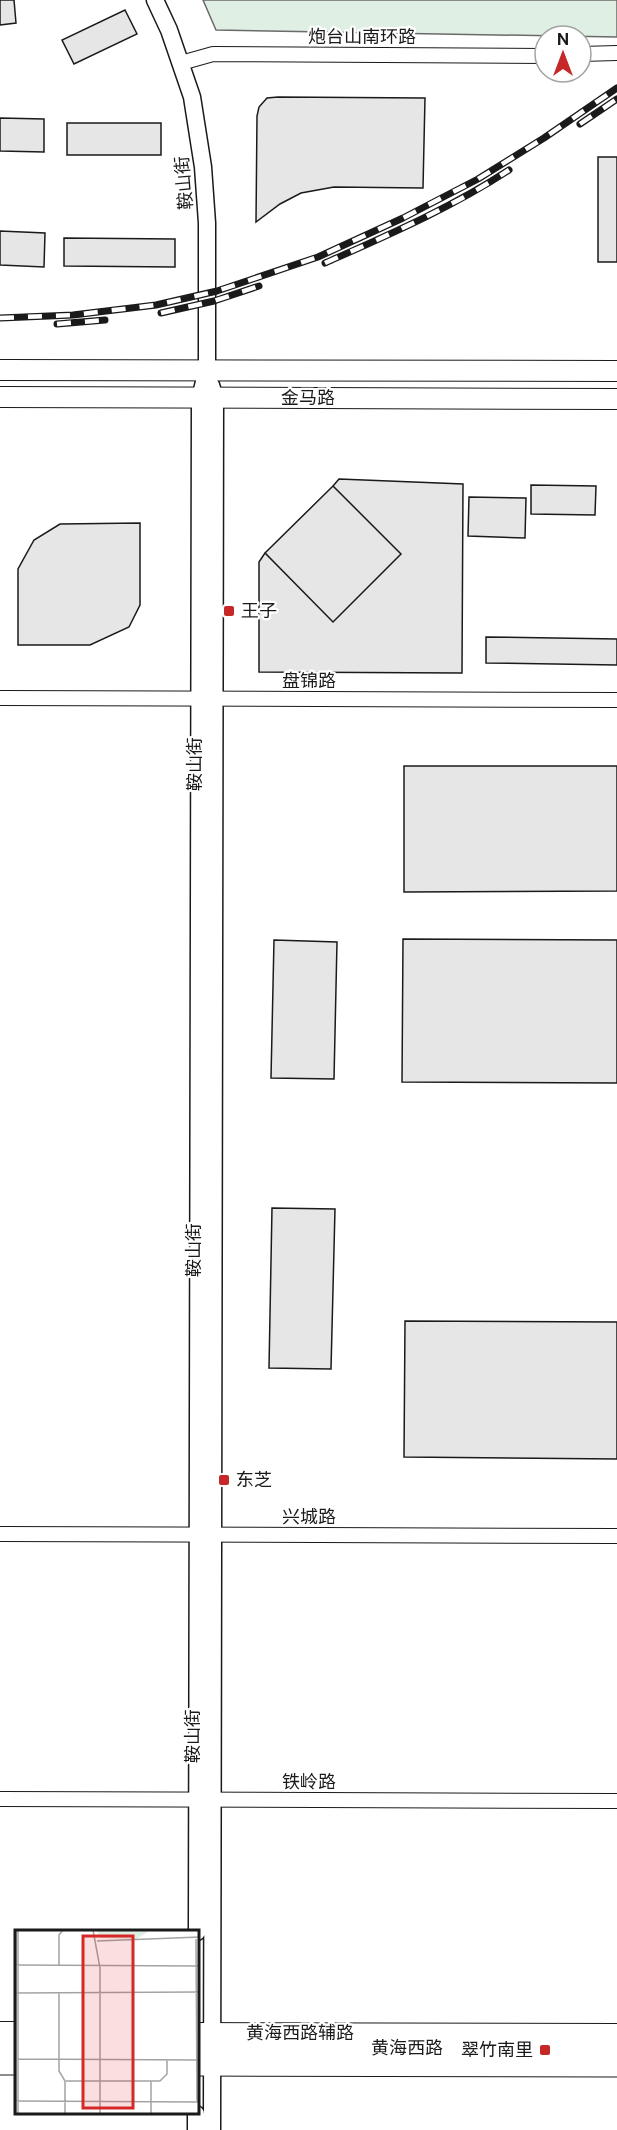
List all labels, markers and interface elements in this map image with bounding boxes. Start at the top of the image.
north arrow [533,24,593,84]
street label: 炮台山南环路 [308,26,416,47]
text: N [557,30,569,49]
street label: 鞍山街 [171,155,196,211]
street label: 金马路 [281,387,335,408]
place label: 王子 [241,600,277,621]
marker: 王子 [222,604,236,618]
street label: 盘锦路 [282,670,336,691]
street label: 鞍山街 [184,737,205,791]
street label: 鞍山街 [183,1223,204,1277]
place label: 东芝 [236,1469,272,1490]
marker: 东芝 [217,1473,231,1487]
street label: 兴城路 [282,1506,336,1527]
street label: 鞍山街 [182,1709,203,1763]
street label: 铁岭路 [282,1771,336,1792]
inset map [15,1930,200,2115]
street label: 黄海西路辅路 [246,2022,354,2043]
street label: 黄海西路 [371,2037,443,2058]
place label: 翠竹南里 [461,2039,533,2060]
marker: 翠竹南里 [538,2043,552,2057]

